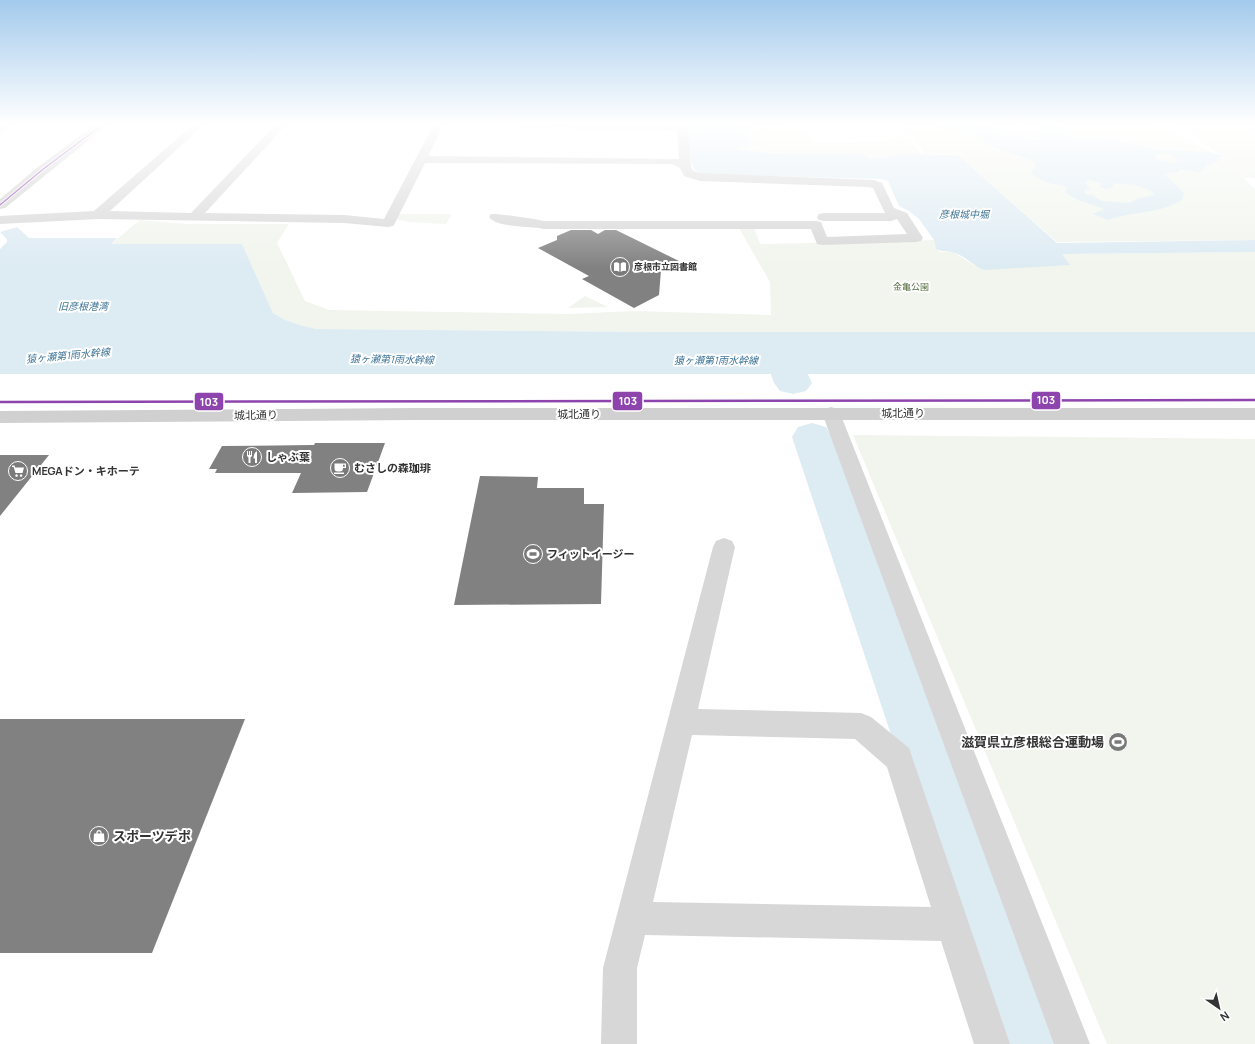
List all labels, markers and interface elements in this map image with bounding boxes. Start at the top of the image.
water label: 彦根城中堀 [939,207,991,221]
library icon: 彦根市立図書館 [609,256,631,278]
place label: 彦根市立図書館 [634,260,697,273]
park label: 金亀公園 [893,280,929,293]
water label: 旧彦根港湾 [58,299,110,313]
water label: 猿ヶ瀬第1雨水幹線 [26,344,112,366]
water label: 猿ヶ瀬第1雨水幹線 [350,351,436,367]
water label: 猿ヶ瀬第1雨水幹線 [674,353,760,367]
line badge: 103 [612,391,643,411]
line badge: 103 [1031,391,1061,410]
line badge: 103 [194,392,224,411]
text: 103 [1037,392,1055,407]
text: 103 [619,393,637,408]
text: 103 [200,394,218,409]
street label: 城北通り [881,405,925,420]
street label: 城北通り [557,406,601,421]
street label: 城北通り [234,407,278,422]
restaurant icon: しゃぶ葉 [241,446,263,468]
place label: しゃぶ葉 [266,449,310,464]
cafe icon: むさしの森珈琲 [329,457,351,479]
supermarket icon: MEGAドン・キホーテ [7,460,29,482]
place label: むさしの森珈琲 [354,460,431,475]
place label: MEGAドン・キホーテ [32,463,140,478]
sports icon: フィットイージー [522,543,544,565]
place label: フィットイージー [547,546,635,561]
sports icon: 滋賀県立彦根総合運動場 [1107,731,1129,753]
place label: 滋賀県立彦根総合運動場 [961,733,1104,751]
shop icon: スポーツデポ [88,825,110,847]
place label: スポーツデポ [113,827,191,845]
north arrow [1199,988,1239,1028]
text: N [1217,1008,1232,1025]

